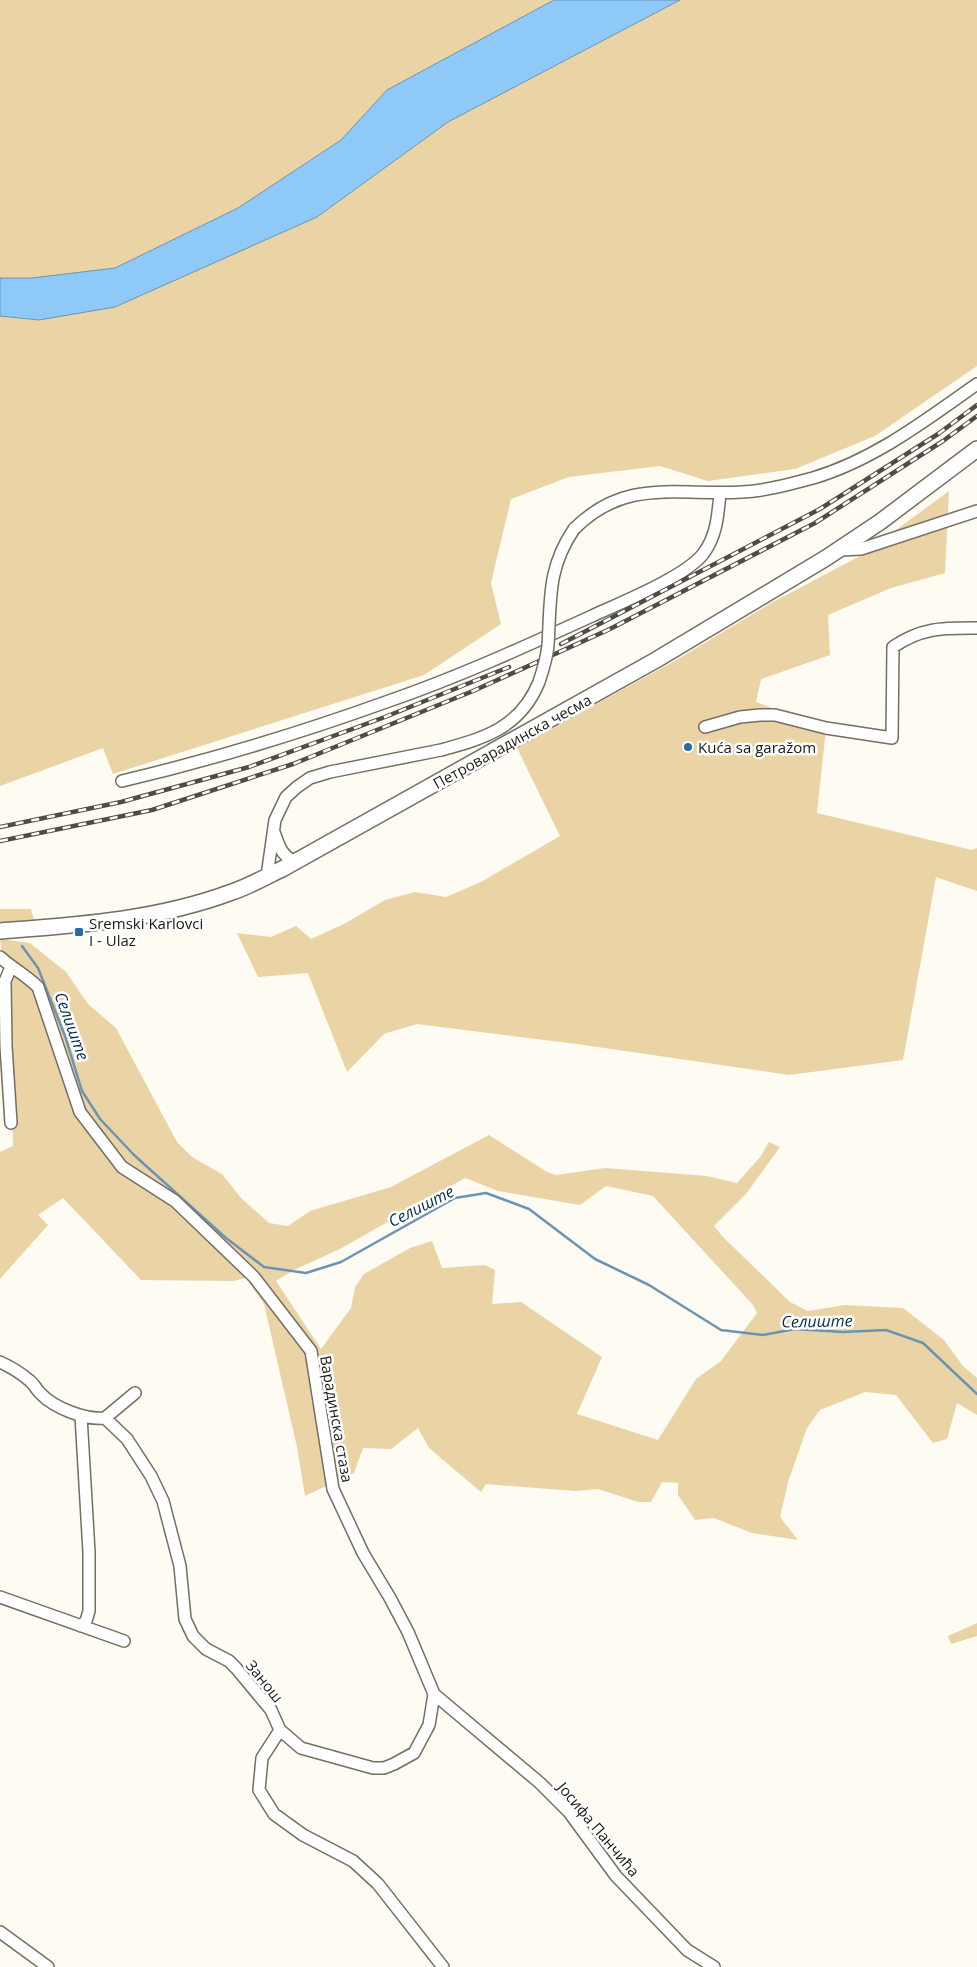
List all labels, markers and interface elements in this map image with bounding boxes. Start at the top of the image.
street label: Петроварадинска чесма [429,689,595,793]
place label: Kuća sa garažom [698,737,816,757]
marker: Kuća sa garažom [682,741,694,753]
place label: Sremski Karlovci I - Ulaz [89,913,203,950]
marker: Sremski Karlovci I - Ulaz [73,926,85,938]
water label: Селиште [50,989,95,1063]
water label: Селиште [384,1180,458,1232]
water label: Селиште [781,1309,853,1333]
street label: Варадинска стаза [316,1354,358,1484]
street label: Занош [242,1656,288,1706]
street label: Јосифа Панчића [552,1776,644,1880]

